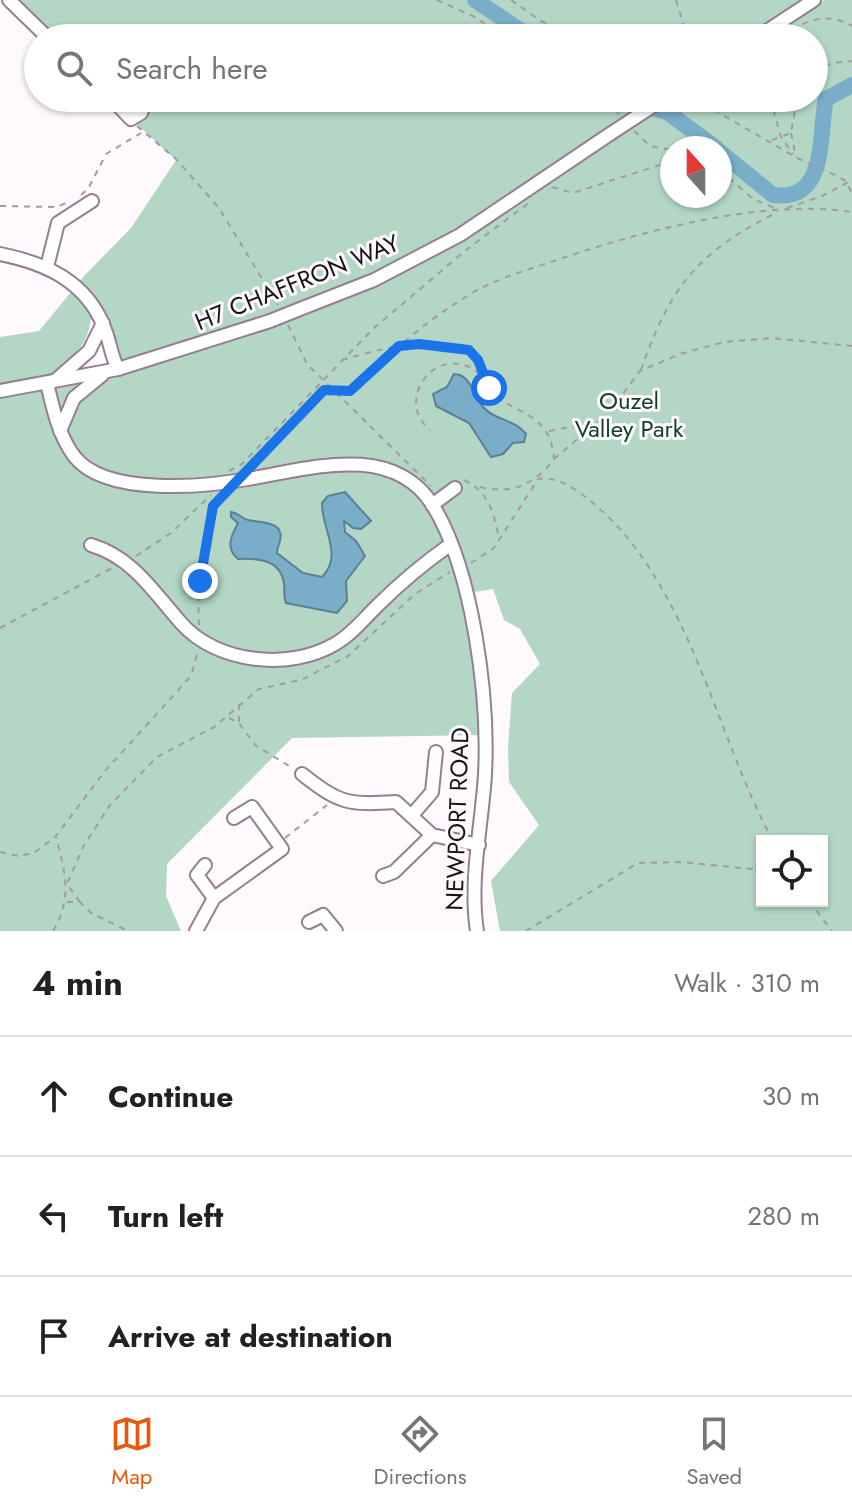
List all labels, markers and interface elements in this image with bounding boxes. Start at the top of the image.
search box [24,24,828,112]
icon: search [52,46,96,90]
text: Search here [116,47,268,90]
north arrow [660,136,732,208]
street label: H7 CHAFFRON WAY [190,225,405,339]
route start [471,370,507,406]
park label: Ouzel Valley Park [575,383,684,446]
route end [182,563,218,599]
street label: NEWPORT ROAD [436,727,478,911]
map controls [756,835,828,907]
button: locate [756,835,828,907]
text: 4 min [32,959,123,1008]
text: Walk · 310 m [674,964,820,1002]
icon: ahead [32,1074,76,1118]
text: Continue [108,1075,234,1118]
text: 30 m [762,1077,820,1115]
icon: left [32,1194,76,1238]
text: Turn left [108,1195,223,1238]
text: 280 m [747,1197,820,1235]
icon: arrive [32,1314,76,1358]
text: Arrive at destination [108,1315,393,1358]
tab: Map [110,1412,154,1492]
tab: Directions [374,1412,467,1492]
tab: Saved [686,1412,742,1492]

